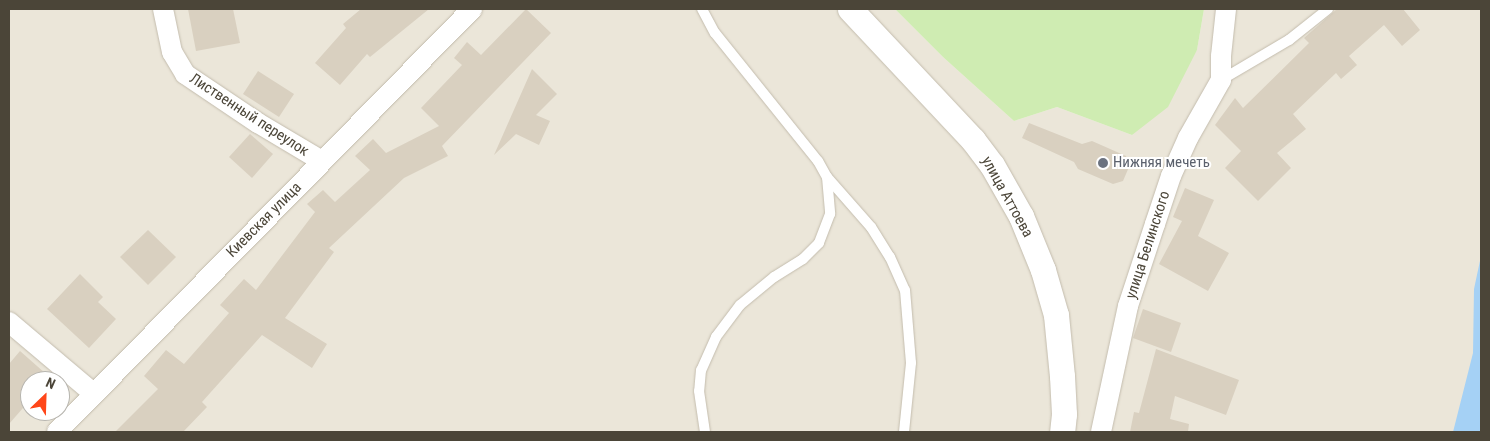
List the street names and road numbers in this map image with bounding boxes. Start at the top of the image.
street label: Лиственный переулок [186,70,312,160]
street label: улица Аттоева [977,153,1037,241]
street label: Киевская улица [223,179,305,261]
street label: улица Белинского [1122,189,1174,301]

